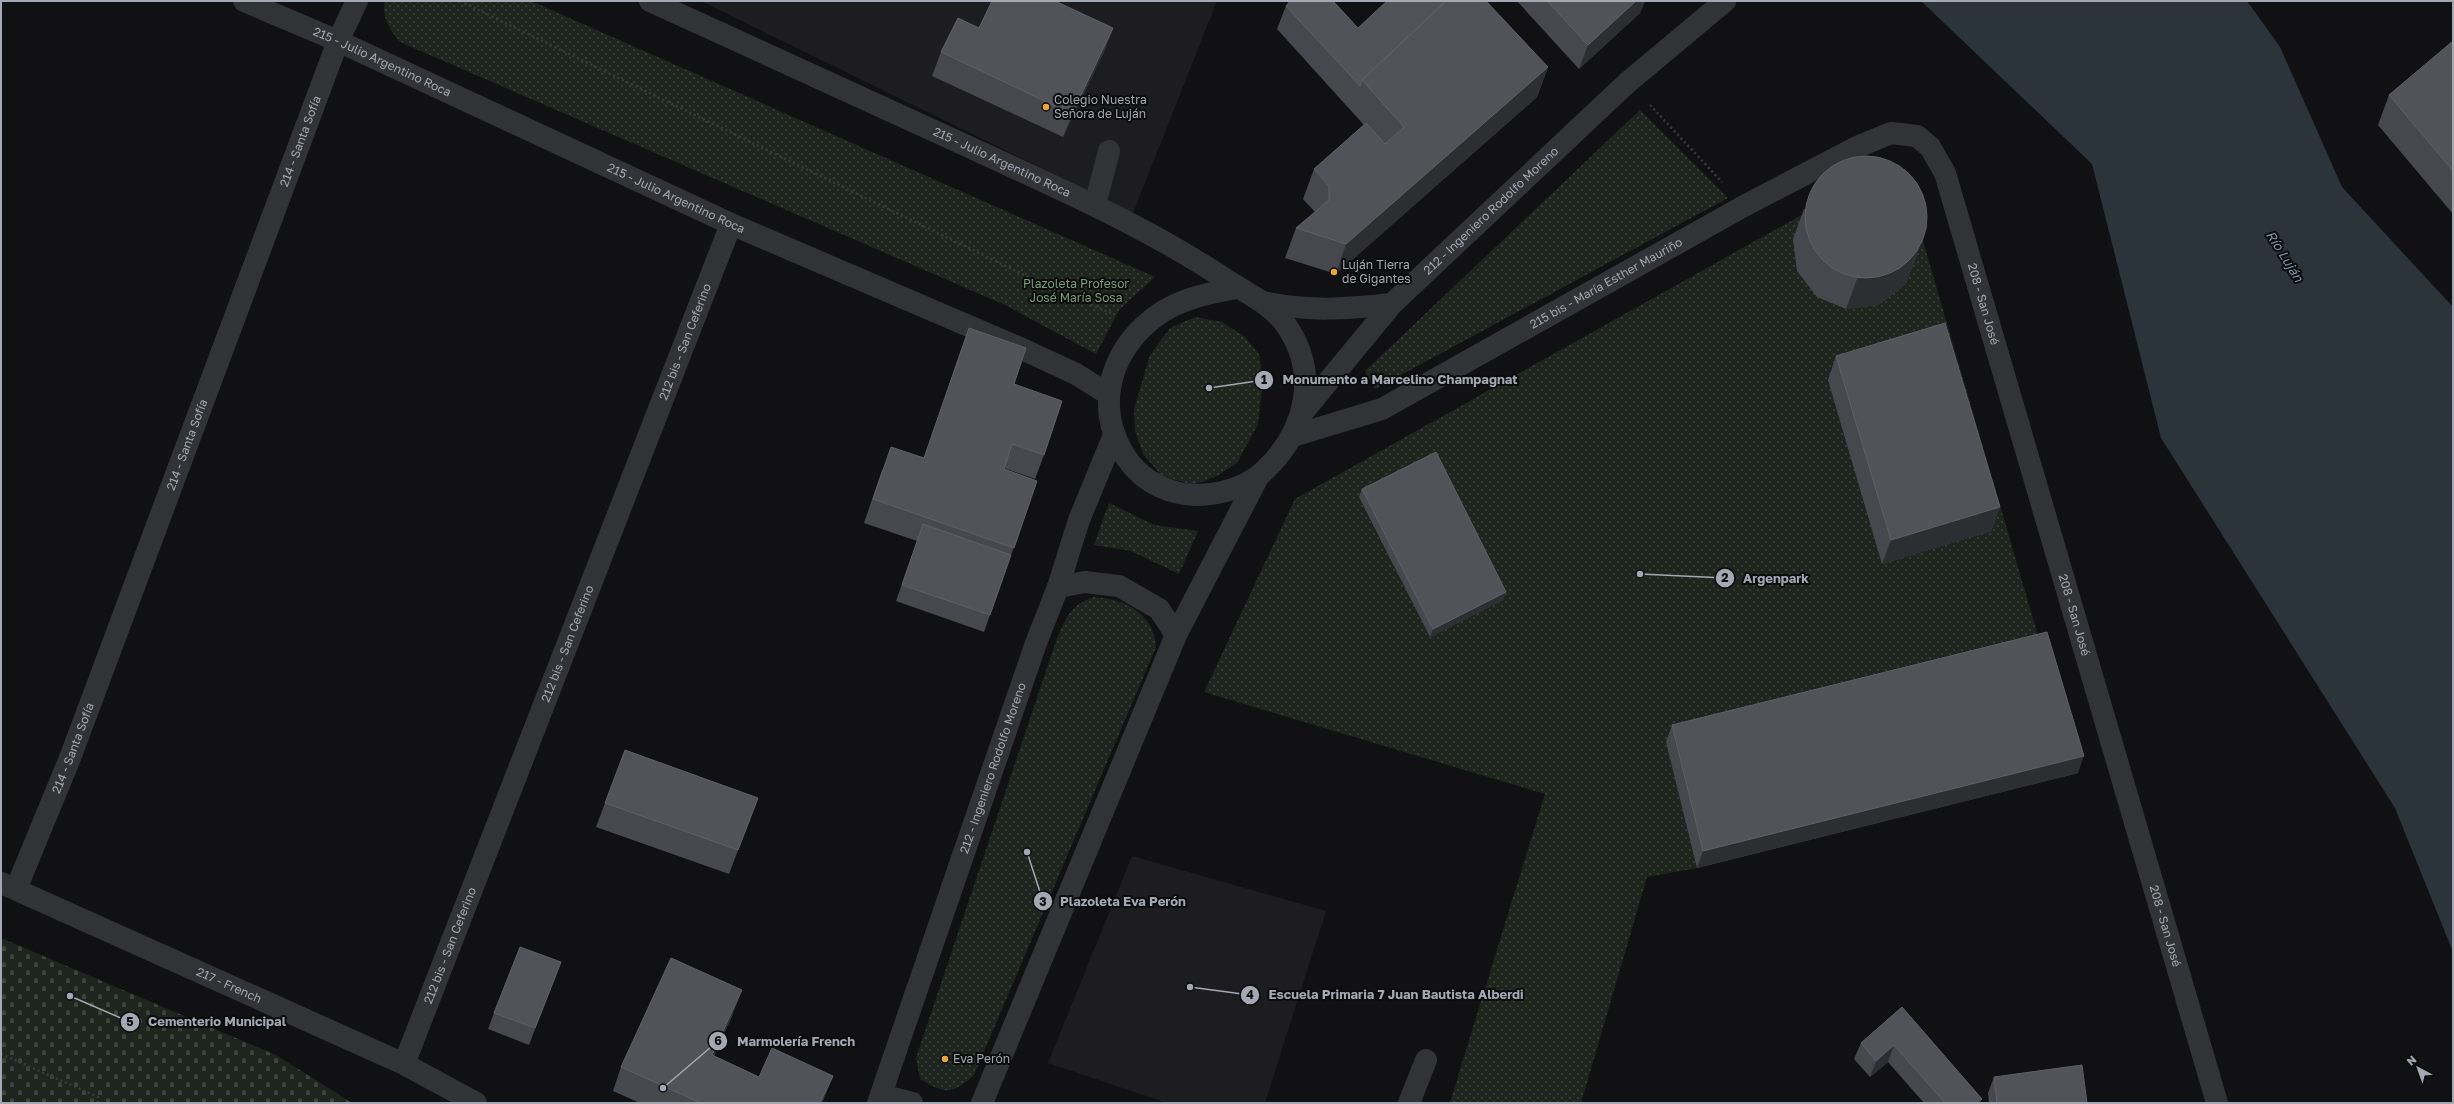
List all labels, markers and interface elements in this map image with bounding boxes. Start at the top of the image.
street label: 215 - Julio Argentino Roca [311,23,454,100]
place label: Colegio Nuestra Señora de Luján [1054,92,1147,121]
street label: 214 - Santa Sofía [276,93,324,189]
marker: Colegio Nuestra Señora de Luján [1041,102,1051,112]
street label: 215 - Julio Argentino Roca [931,124,1073,200]
street label: 212 - Ingeniero Rodolfo Moreno [1420,143,1561,277]
street label: 215 - Julio Argentino Roca [605,159,747,236]
water label: Río Luján [2263,227,2307,285]
street label: 215 bis - María Esther Mauriño [1527,234,1685,332]
place label: Luján Tierra de Gigantes [1342,257,1411,286]
street label: 208 - San José [1965,261,2003,347]
marker: Luján Tierra de Gigantes [1329,267,1339,277]
park label: Plazoleta Profesor José María Sosa [1023,276,1129,305]
street label: 212 bis - San Ceferino [655,281,714,402]
callout: Monumento a Marcelino Champagnat [1254,367,1525,392]
text: Monumento a Marcelino Champagnat [1282,371,1518,387]
text: 1 [1261,372,1267,387]
street label: 214 - Santa Sofía [163,397,210,492]
callout: Argenpark [1715,566,1817,591]
text: 2 [1721,570,1729,585]
text: Argenpark [1743,570,1809,586]
street label: 208 - San José [2056,572,2094,657]
street label: 212 bis - San Ceferino [538,583,597,704]
street label: 212 - Ingeniero Rodolfo Moreno [956,681,1029,856]
street label: 214 - Santa Sofía [48,700,97,796]
street label: 208 - San José [2147,883,2185,968]
street label: 212 bis - San Ceferino [420,885,479,1006]
callout: Plazoleta Eva Perón [1033,889,1194,914]
text: Plazoleta Eva Perón [1060,893,1186,909]
text: 3 [1039,894,1047,909]
street label: 217 - French [194,964,264,1006]
callout: Escuela Primaria 7 Juan Bautista Alberdi [1240,982,1531,1007]
text: Escuela Primaria 7 Juan Bautista Alberdi [1268,986,1524,1002]
text: 4 [1246,987,1254,1002]
callout: Cementerio Municipal [120,1009,294,1034]
text: Cementerio Municipal [148,1013,287,1029]
text: 5 [126,1014,134,1029]
callout: Marmolería French [708,1029,863,1054]
text: 6 [714,1033,722,1048]
text: Marmolería French [737,1033,855,1049]
north arrow [2398,1048,2438,1088]
place label: Eva Perón [953,1051,1010,1066]
text: N [2404,1052,2419,1068]
marker: Eva Perón [940,1054,950,1064]

